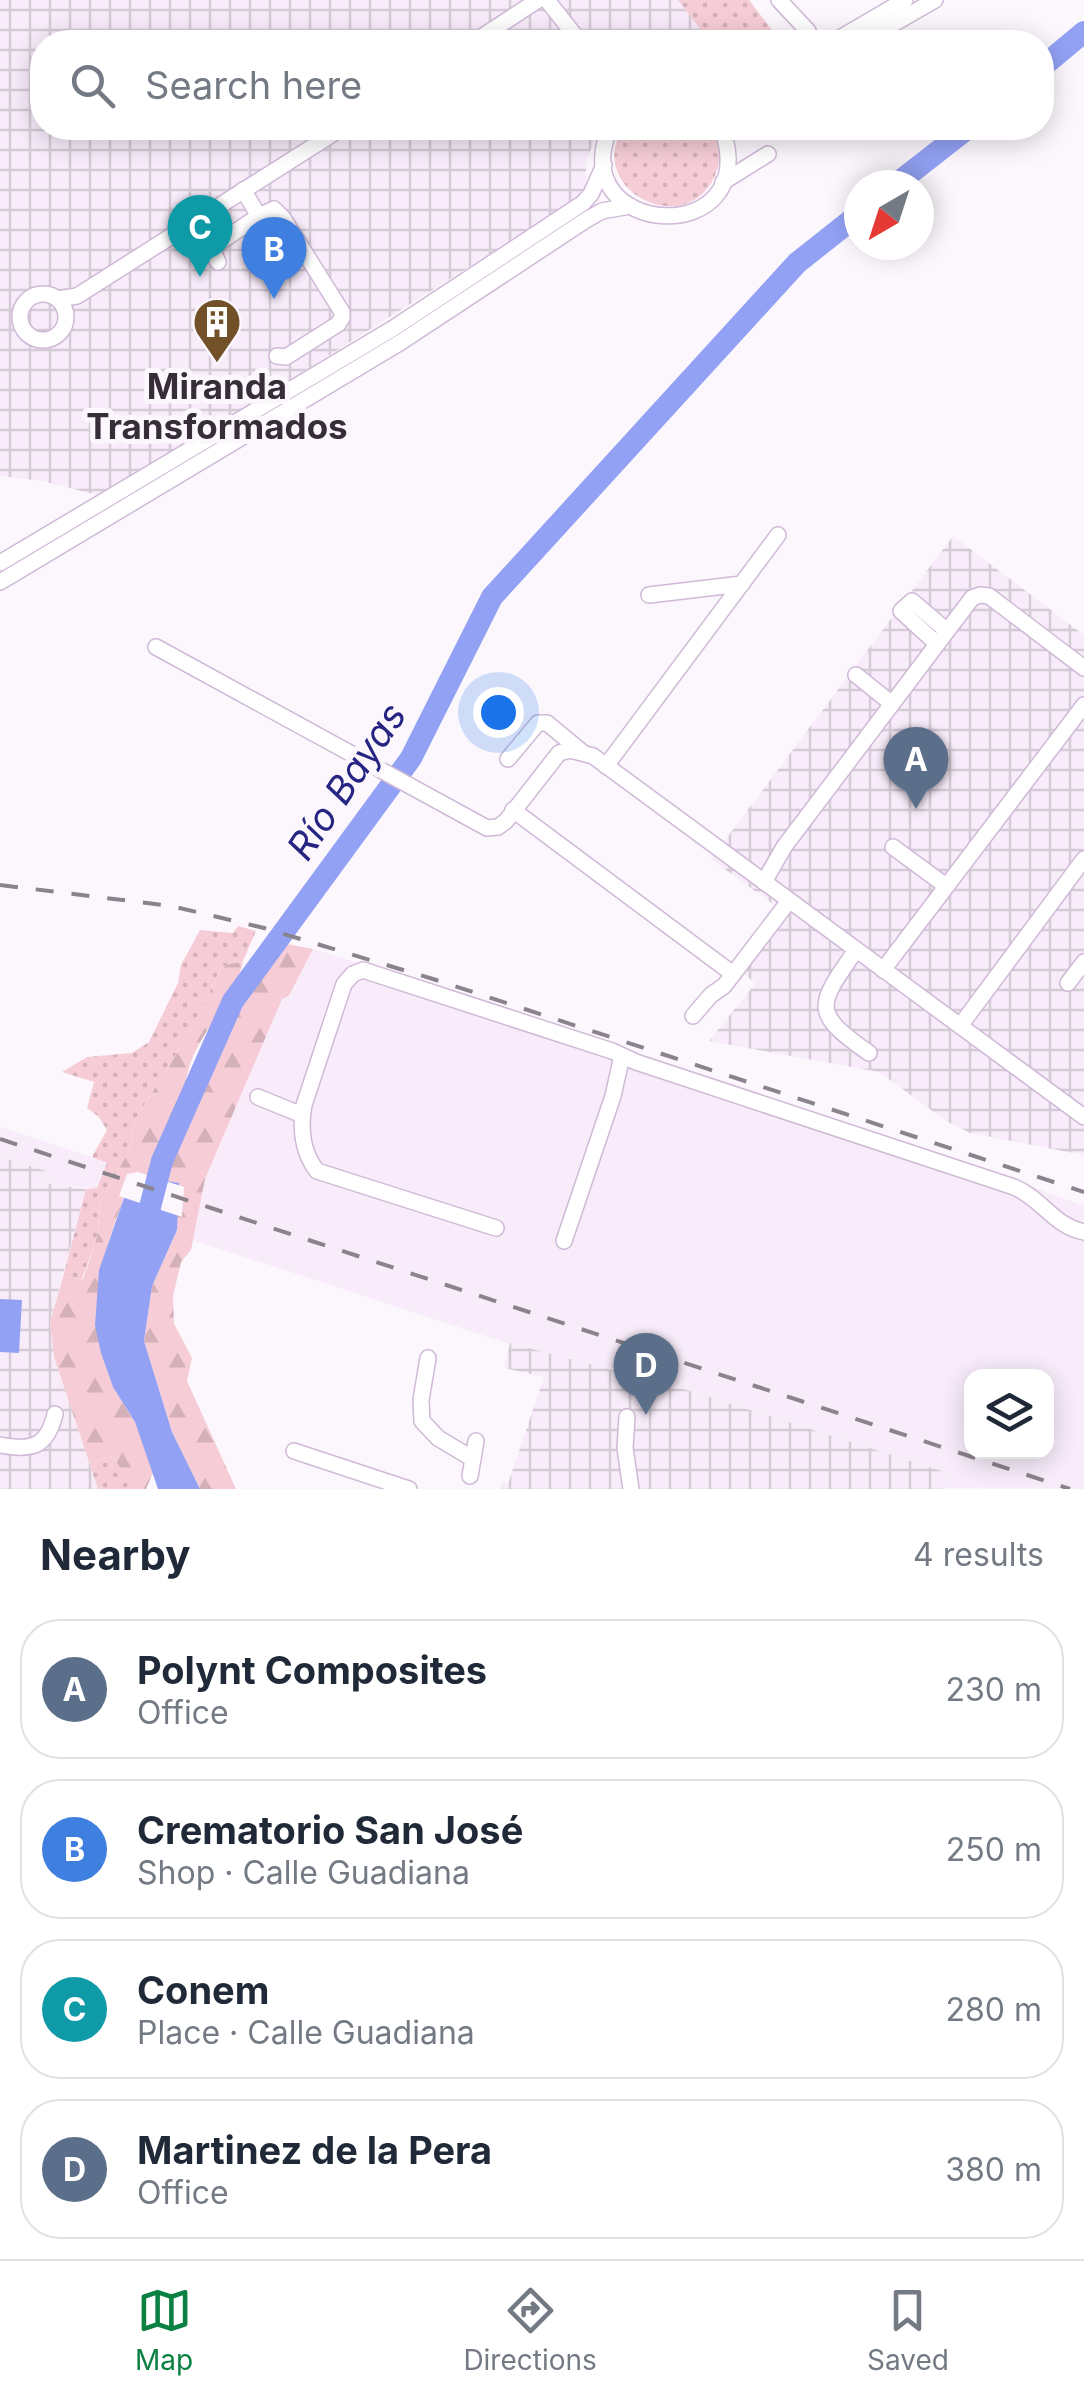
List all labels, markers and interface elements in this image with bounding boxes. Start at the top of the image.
search box [30,30,1054,140]
icon: search [65,58,120,113]
text: Search here [145,62,362,108]
north arrow [844,170,934,260]
pin: C [168,194,232,277]
pin: B [242,216,306,299]
building icon: Miranda Transformados [191,296,243,364]
place label: Miranda Transformados [86,365,348,447]
your location [473,687,524,738]
water label: Río Bayas [277,694,415,868]
pin: A [884,726,948,809]
pin: D [614,1332,678,1415]
map controls [964,1369,1054,1459]
button: layers [964,1369,1054,1459]
text: Nearby [40,1529,191,1580]
text: 4 results [913,1535,1044,1574]
text: Polynt Composites [137,1647,487,1693]
text: A [63,1670,86,1709]
text: 230 m [946,1670,1042,1709]
text: Office [137,1693,229,1732]
text: Crematorio San José [137,1807,523,1853]
text: B [64,1830,85,1869]
text: 250 m [946,1830,1042,1869]
text: Shop · Calle Guadiana [137,1853,470,1892]
text: Conem [137,1967,269,2013]
text: C [63,1990,86,2029]
text: 280 m [945,1990,1042,2029]
text: Place · Calle Guadiana [137,2013,475,2052]
text: Martinez de la Pera [137,2127,492,2173]
text: D [63,2150,86,2189]
text: 380 m [945,2150,1042,2189]
text: Office [137,2173,229,2212]
tab: Map [135,2283,193,2377]
tab: Directions [463,2283,597,2377]
tab: Saved [867,2283,949,2377]

